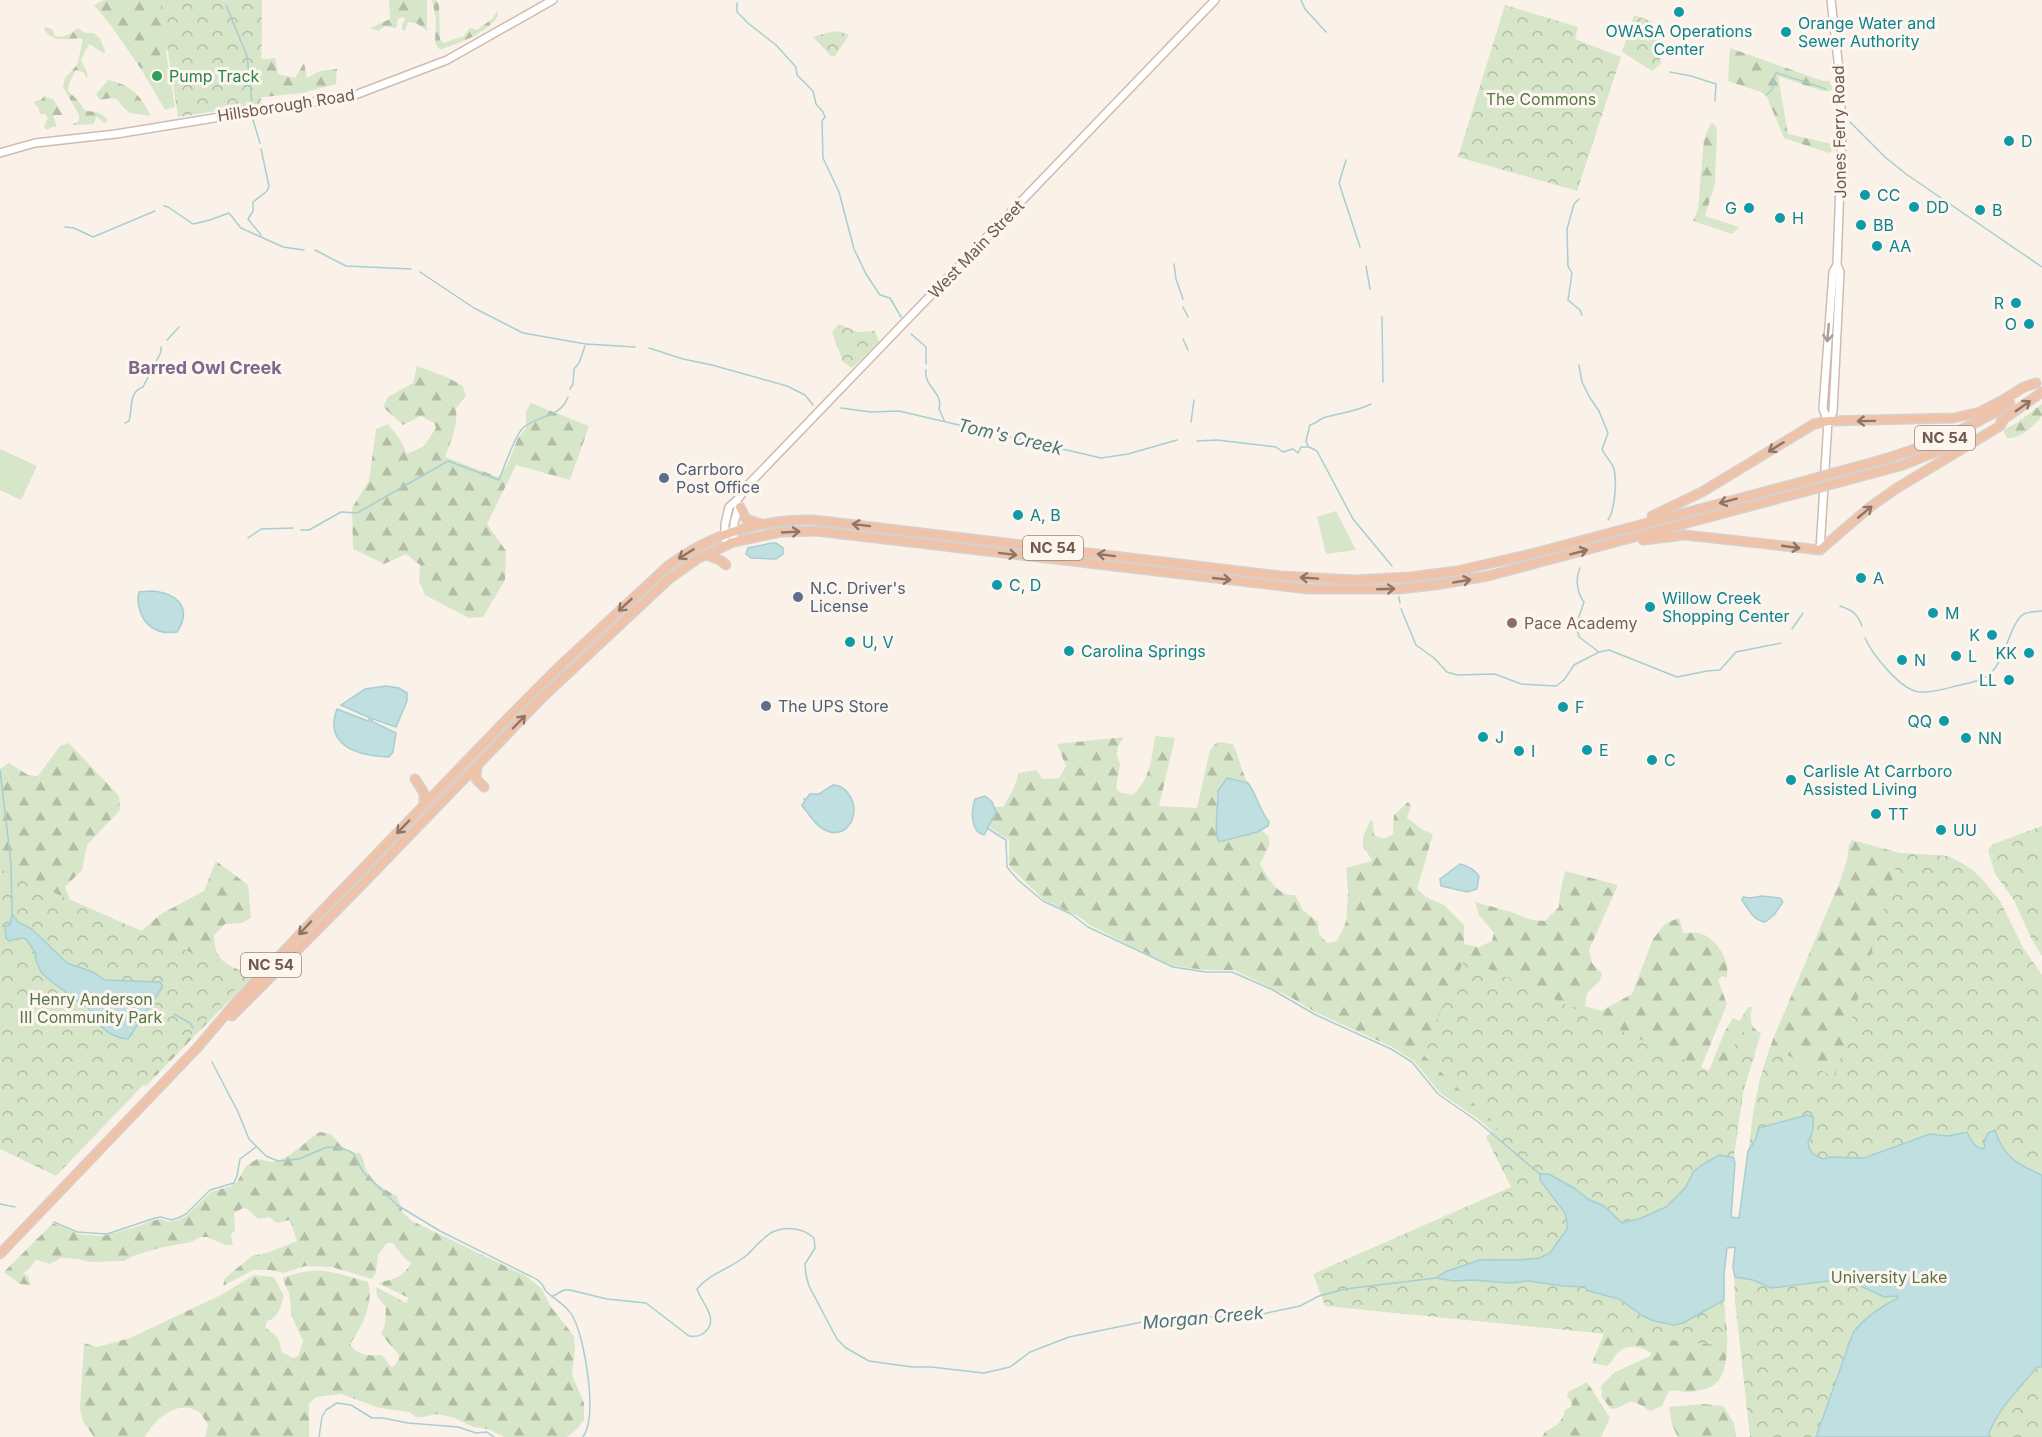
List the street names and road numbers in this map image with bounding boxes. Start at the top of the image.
street label: Jones Ferry Road [1828,65,1850,199]
street label: Hillsborough Road [216,84,356,126]
street label: West Main Street [924,196,1028,302]
road number: NC 54 [1915,426,1975,450]
road number: NC 54 [1023,536,1083,560]
road number: NC 54 [241,953,301,977]

